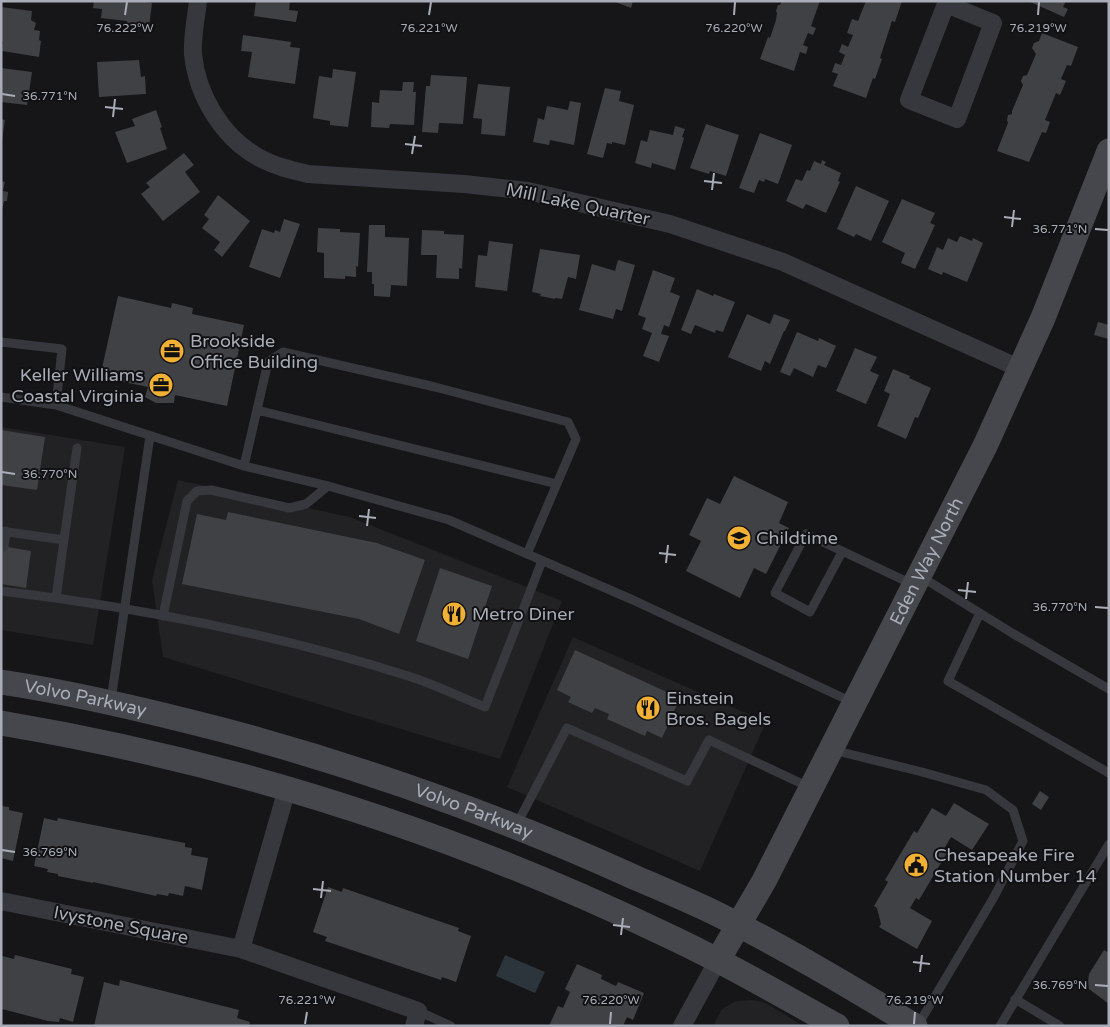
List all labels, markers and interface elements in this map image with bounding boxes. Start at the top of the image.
text: 76.222°W [96,21,154,35]
text: 76.221°W [400,21,458,35]
text: 76.220°W [705,21,763,35]
text: 76.219°W [1009,21,1067,35]
text: 36.771°N [23,89,77,103]
street label: Mill Lake Quarter [504,178,652,230]
text: 36.771°N [1033,222,1087,236]
place label: Brookside Office Building [190,330,318,373]
office icon: Brookside Office Building [159,338,185,364]
place label: Keller Williams Coastal Virginia [11,364,144,407]
office icon: Keller Williams Coastal Virginia [148,372,174,398]
text: 36.770°N [23,467,77,481]
street label: Eden Way North [885,494,968,629]
school or university icon: Childtime [726,525,752,551]
place label: Childtime [756,527,838,549]
text: 36.770°N [1033,600,1087,614]
restaurant icon: Metro Diner [441,601,467,627]
place label: Metro Diner [472,603,574,625]
street label: Volvo Parkway [23,675,149,722]
place label: Einstein Bros. Bagels [666,687,771,730]
restaurant icon: Einstein Bros. Bagels [635,695,661,721]
street label: Volvo Parkway [412,779,536,844]
place label: Chesapeake Fire Station Number 14 [934,844,1097,887]
text: 36.769°N [23,845,77,859]
public building icon: Chesapeake Fire Station Number 14 [903,852,929,878]
street label: Ivystone Square [52,901,190,949]
text: 36.769°N [1033,978,1087,992]
text: 76.221°W [278,993,336,1007]
text: 76.220°W [582,993,640,1007]
text: 76.219°W [886,993,944,1007]

